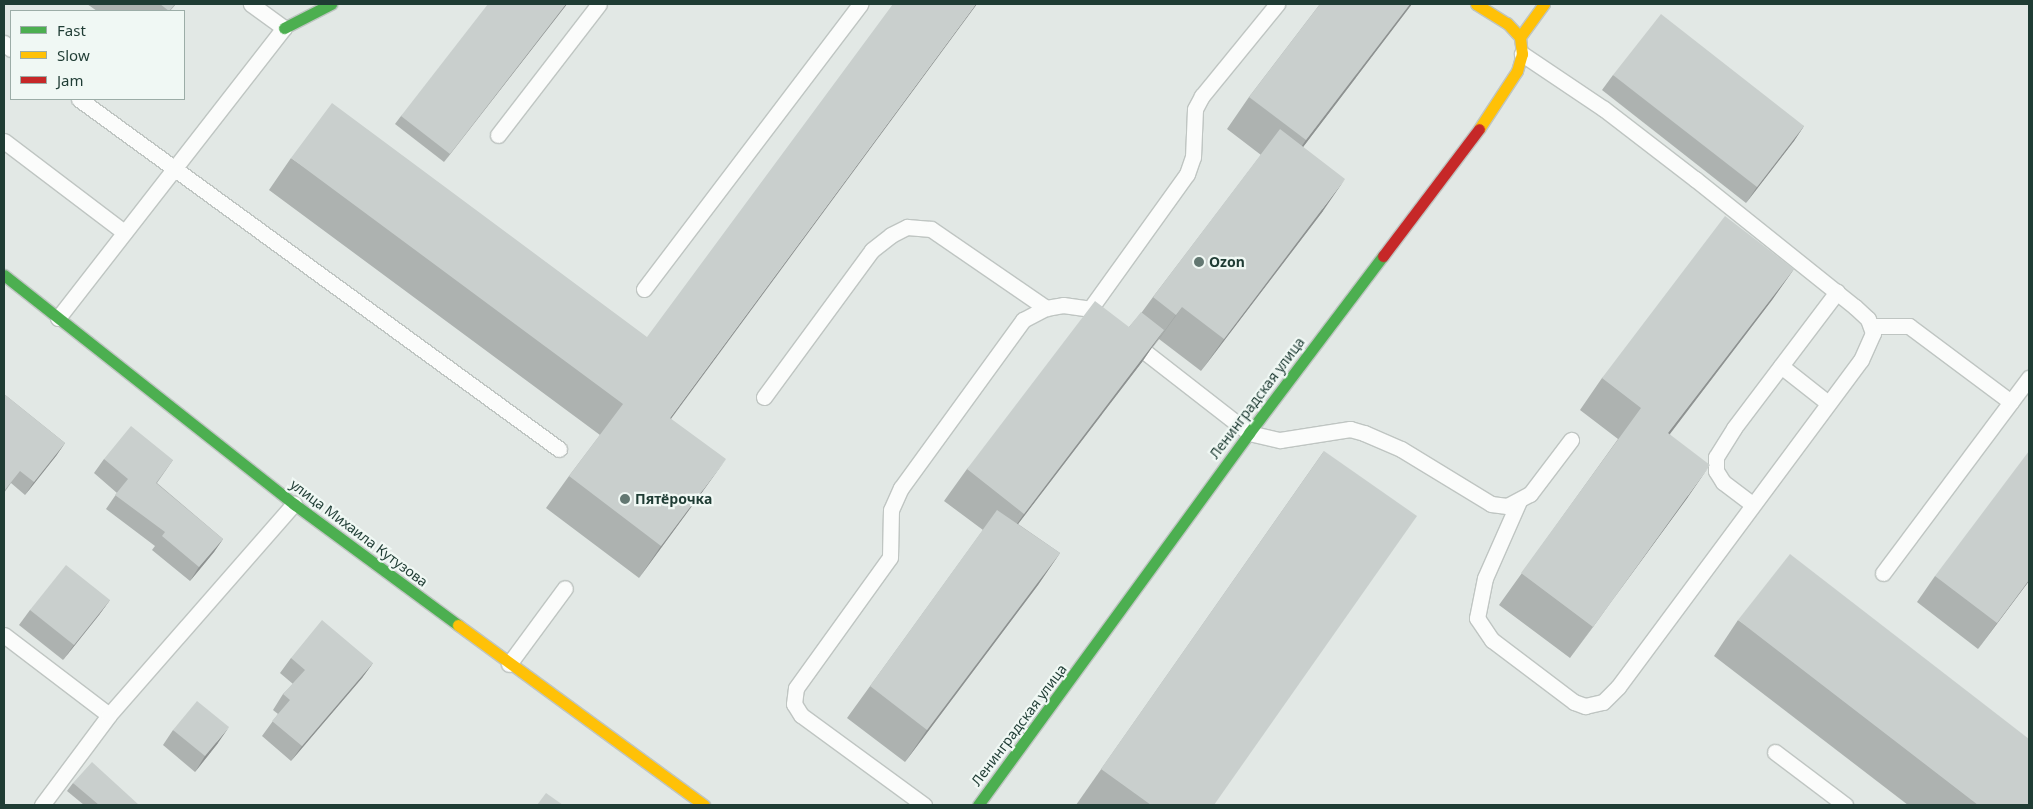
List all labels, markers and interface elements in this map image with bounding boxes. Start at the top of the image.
legend [10,10,185,100]
text: Fast [57,20,86,40]
text: Slow [57,45,90,65]
text: Jam [57,70,84,90]
place label: Ozon [1209,254,1245,270]
marker: Ozon [1193,256,1205,268]
street label: Ленинградская улица [1206,334,1308,462]
street label: улица Михаила Кутузова [287,476,431,590]
place label: Пятёрочка [635,491,712,507]
marker: Пятёрочка [619,493,631,505]
street label: Ленинградская улица [968,661,1070,789]

